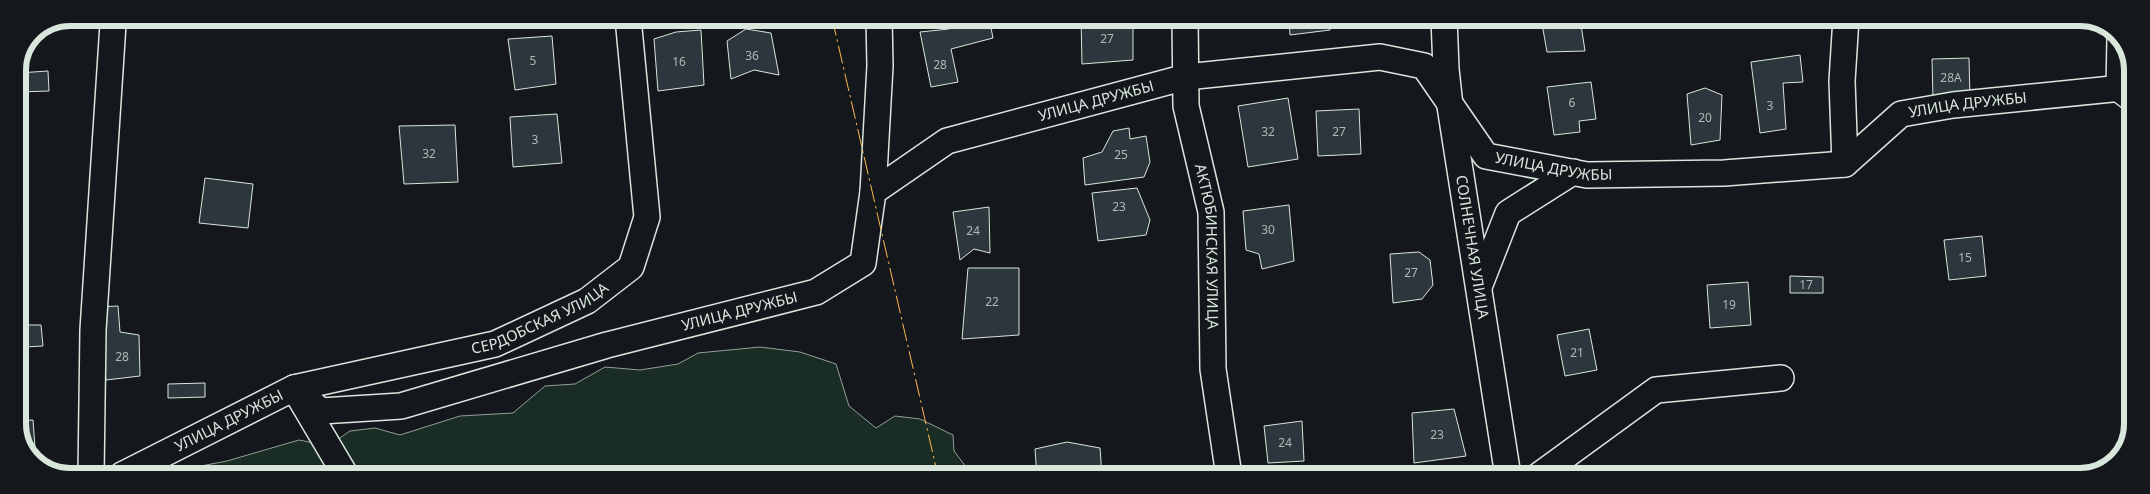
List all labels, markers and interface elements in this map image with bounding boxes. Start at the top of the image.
house number: 27 [1100,30,1114,47]
house number: 36 [745,47,759,64]
house number: 5 [530,52,537,69]
house number: 16 [672,53,686,70]
house number: 28 [933,56,947,73]
house number: 28А [1940,69,1962,86]
street label: УЛИЦА ДРУЖБЫ [1036,75,1156,125]
street label: УЛИЦА ДРУЖБЫ [1907,87,2028,121]
house number: 6 [1569,94,1576,111]
house number: 3 [1767,97,1774,114]
house number: 20 [1698,109,1712,126]
house number: 32 [1261,123,1275,140]
house number: 27 [1332,123,1346,140]
house number: 3 [532,131,539,148]
house number: 32 [422,145,436,162]
house number: 25 [1114,146,1128,163]
street label: УЛИЦА ДРУЖБЫ [1493,147,1612,185]
street label: АКТЮБИНСКАЯ УЛИЦА [1191,162,1223,330]
street label: СОЛНЕЧНАЯ УЛИЦА [1452,174,1494,321]
house number: 23 [1112,198,1126,215]
house number: 30 [1261,221,1275,238]
house number: 24 [966,222,980,239]
house number: 15 [1958,249,1972,266]
house number: 27 [1404,264,1418,281]
house number: 17 [1799,276,1813,293]
street label: СЕРДОБСКАЯ УЛИЦА [469,277,612,358]
street label: УЛИЦА ДРУЖБЫ [679,286,799,335]
house number: 22 [985,293,999,310]
house number: 19 [1722,296,1736,313]
house number: 21 [1570,344,1584,361]
house number: 28 [115,348,129,365]
street label: УЛИЦА ДРУЖБЫ [171,384,286,456]
house number: 23 [1430,426,1444,443]
house number: 24 [1278,434,1292,451]

